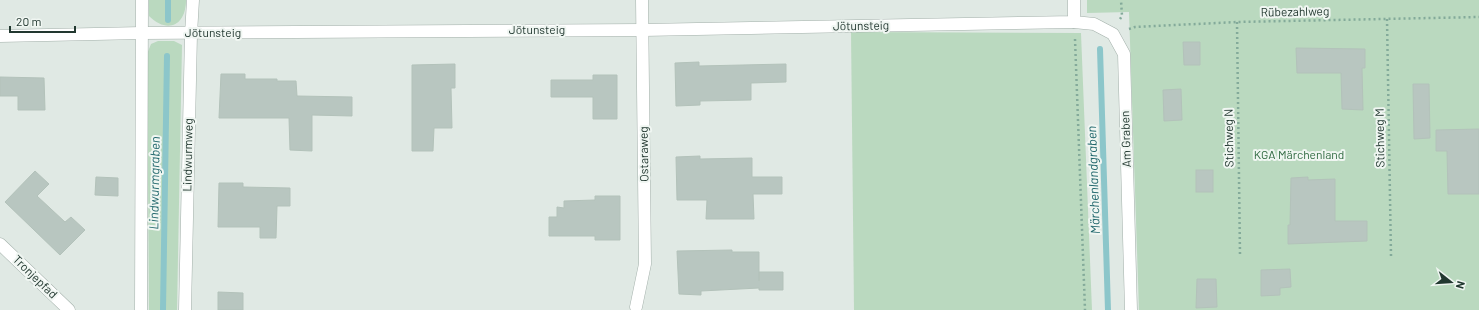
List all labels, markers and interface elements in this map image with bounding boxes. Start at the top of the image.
street label: Rübezahlweg [1261,3,1329,19]
scale bar [10,8,75,34]
text: 20 m [16,14,42,28]
street label: Jötunsteig [833,18,889,32]
street label: Jötunsteig [509,22,565,36]
street label: Jötunsteig [185,25,241,39]
street label: Stichweg N [1220,108,1236,168]
street label: Stichweg M [1371,108,1387,168]
street label: Am Graben [1117,110,1133,168]
street label: Lindwurmweg [179,118,195,192]
water label: Märchenlandgraben [1083,125,1103,234]
street label: Ostaraweg [636,126,650,182]
water label: Lindwurmgraben [145,136,163,230]
park label: KGA Märchenland [1254,147,1344,161]
street label: Tronjepfad [11,252,61,301]
north arrow [1431,262,1471,302]
text: N [1454,280,1468,290]

